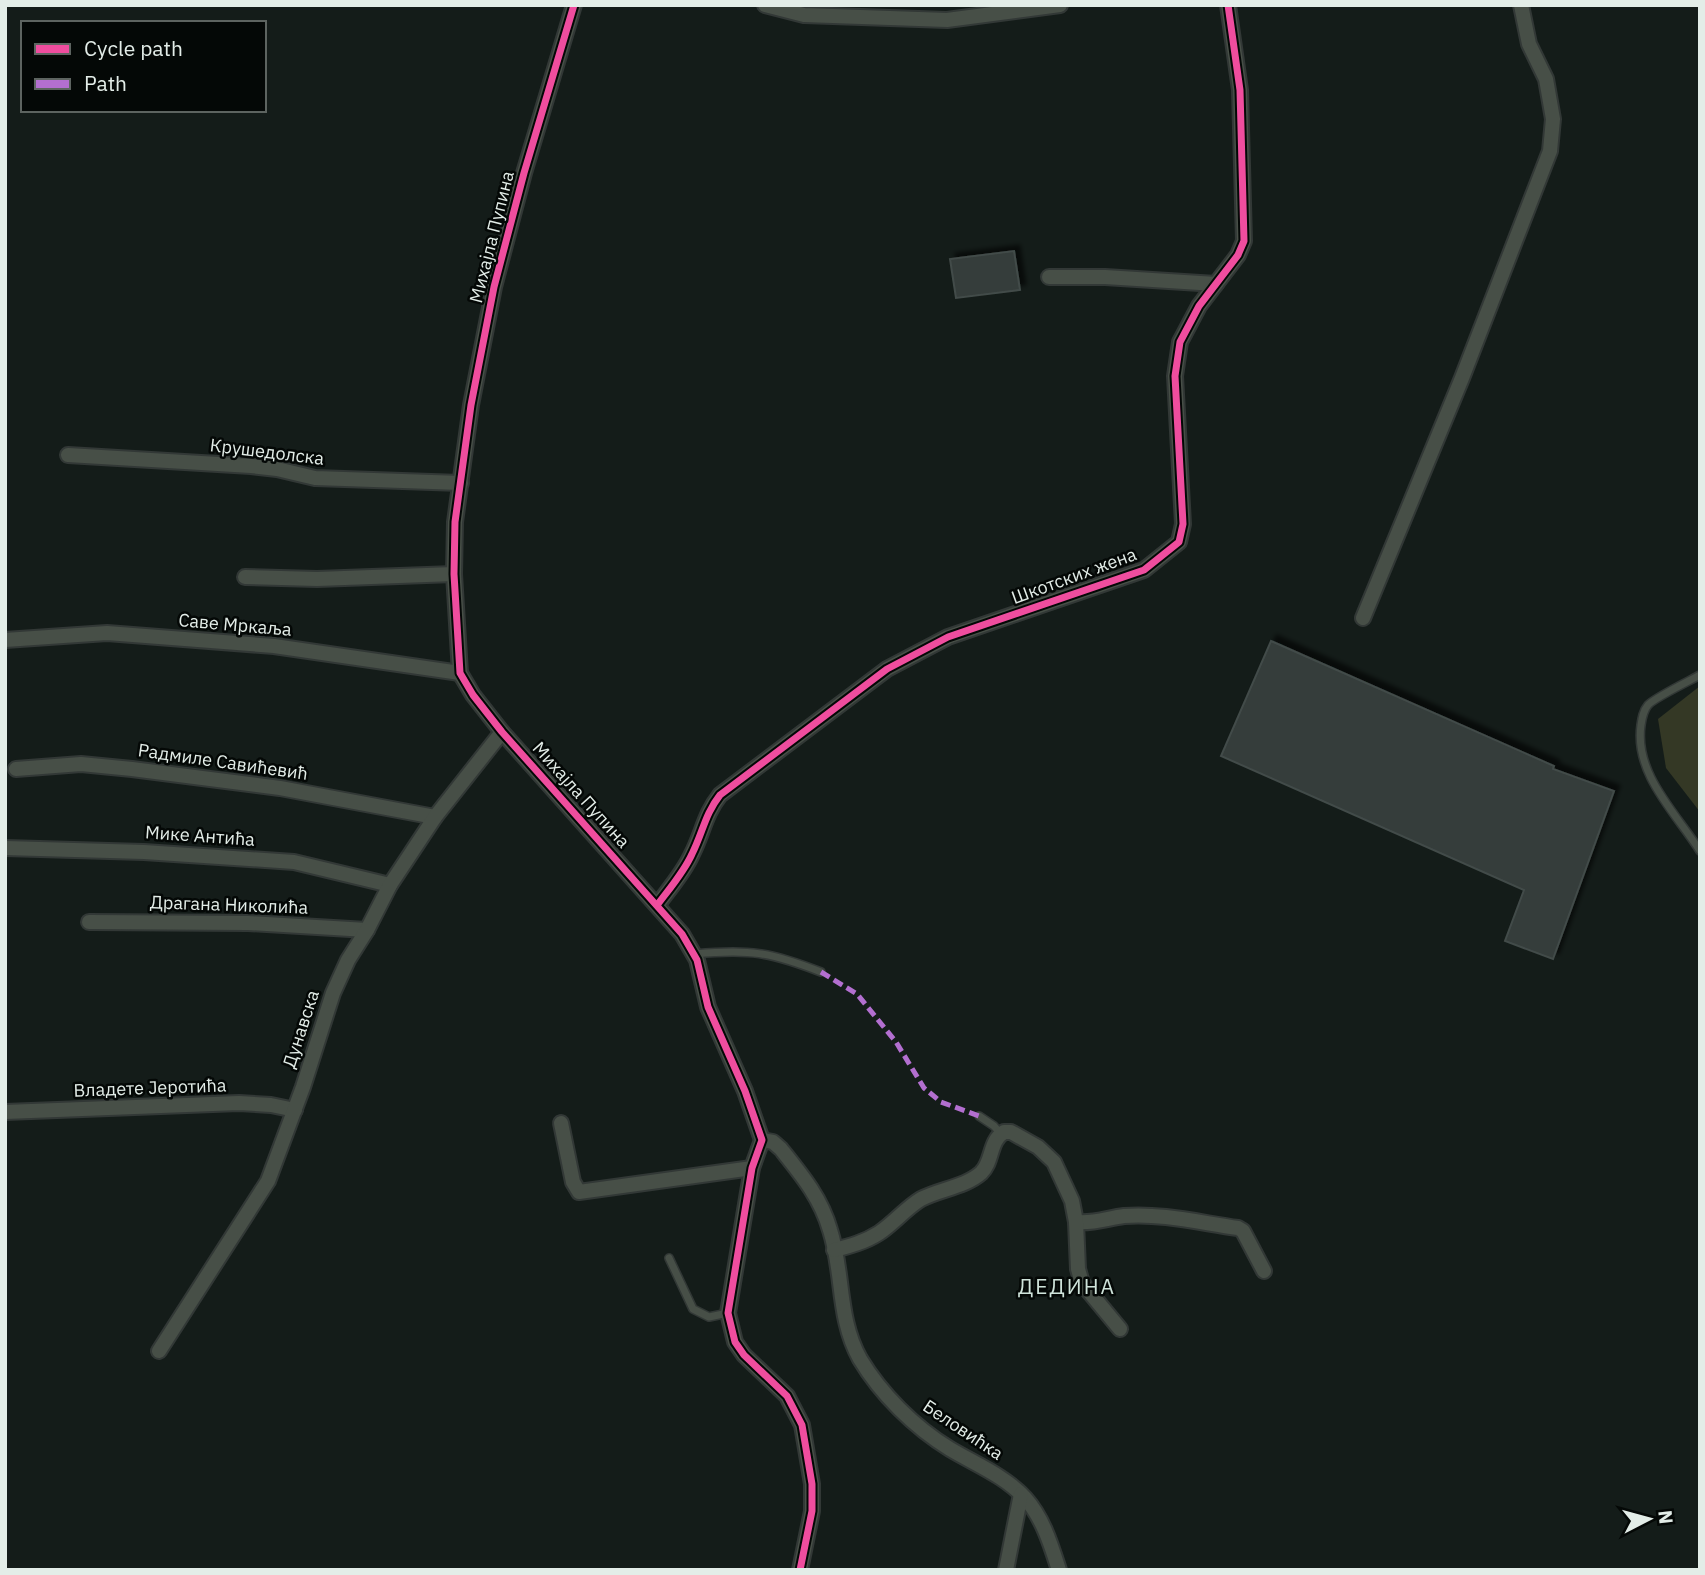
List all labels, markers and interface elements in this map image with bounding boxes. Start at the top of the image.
legend [21,21,266,112]
text: Cycle path [84,34,183,62]
text: Path [84,69,127,97]
street label: Михајла Пупина [464,168,519,305]
street label: Крушедолска [209,433,326,470]
street label: Шкотских жена [1008,542,1140,609]
street label: Саве Мркаља [177,608,293,641]
street label: Михајла Пупина [528,737,635,853]
street label: Радмиле Савићевић [137,738,309,785]
street label: Мике Антића [144,820,256,851]
street label: Драгана Николића [150,890,309,919]
street label: Дунавска [277,987,324,1071]
street label: Владете Јеротића [73,1073,227,1102]
district label: ДЕДИНА [1018,1272,1116,1300]
street label: Беловићка [919,1394,1008,1465]
north arrow [1614,1484,1684,1554]
text: N [1653,1509,1679,1525]

